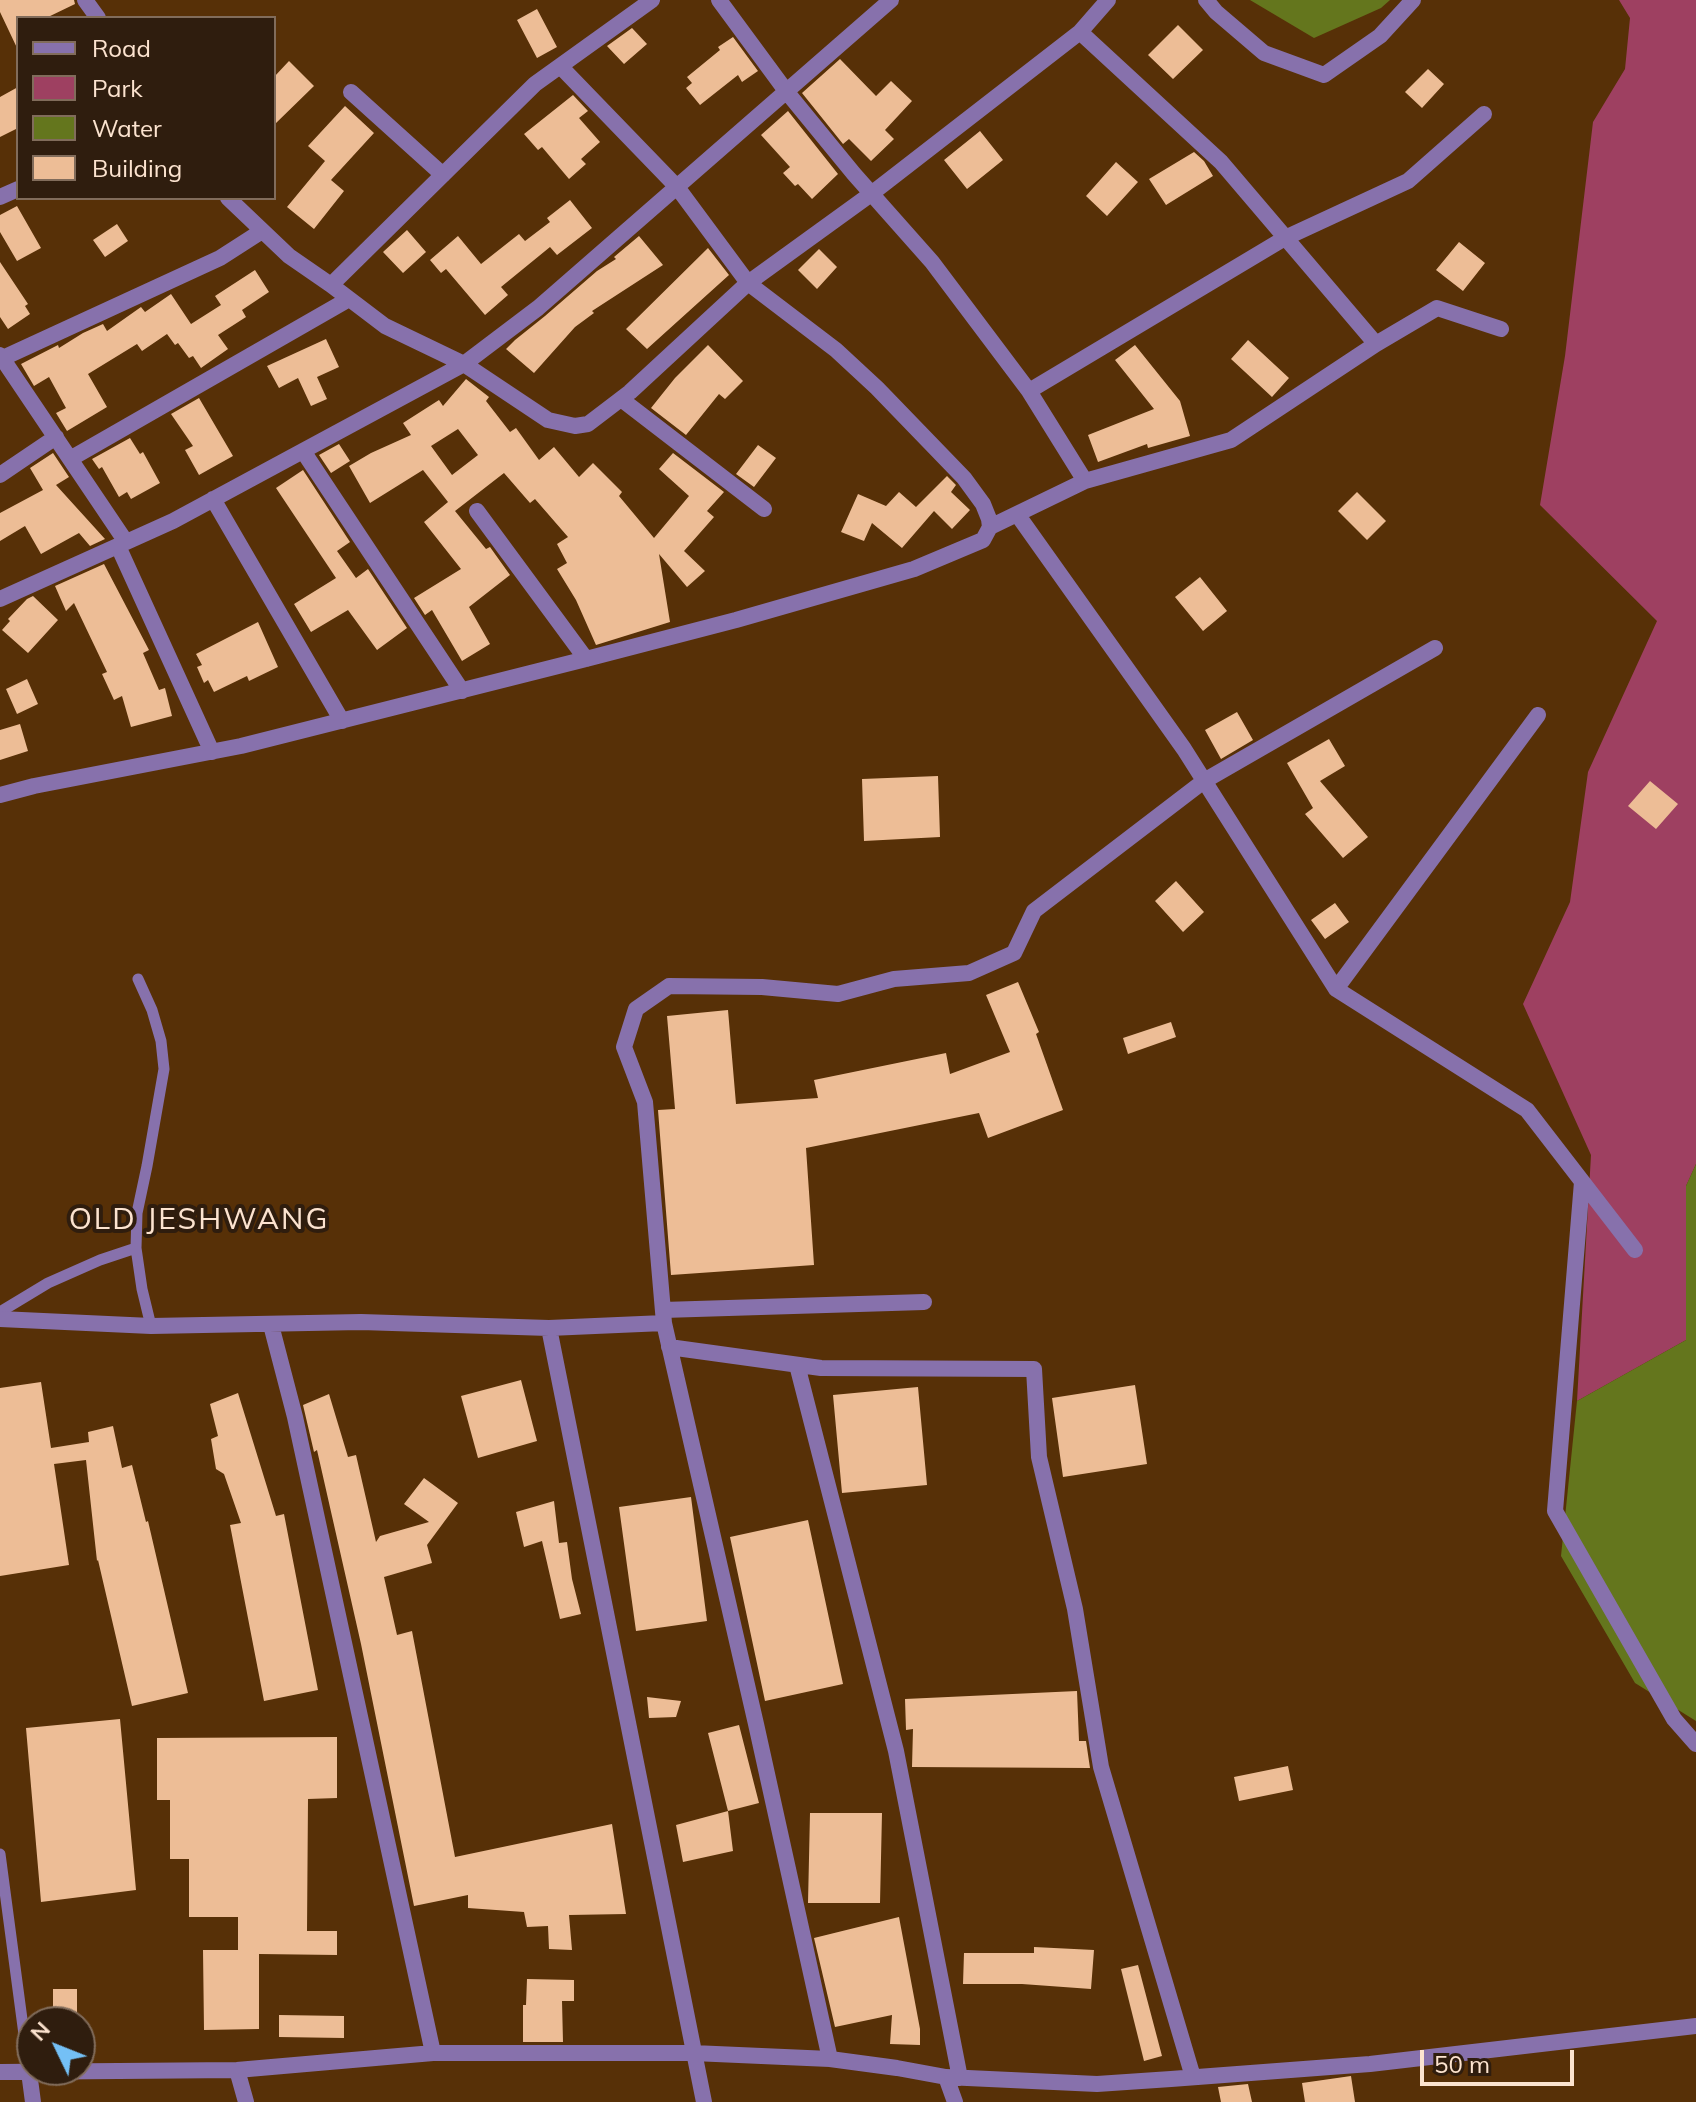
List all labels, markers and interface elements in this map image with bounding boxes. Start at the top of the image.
legend [16,16,276,200]
text: Road [92,33,151,63]
text: Park [92,73,143,103]
text: Water [92,113,162,143]
text: Building [92,153,182,183]
district label: OLD JESHWANG [69,1202,329,1238]
north arrow [16,2006,96,2086]
text: N [24,2015,56,2047]
scale bar [1424,2034,1578,2084]
text: 50 m [1434,2049,1490,2079]

